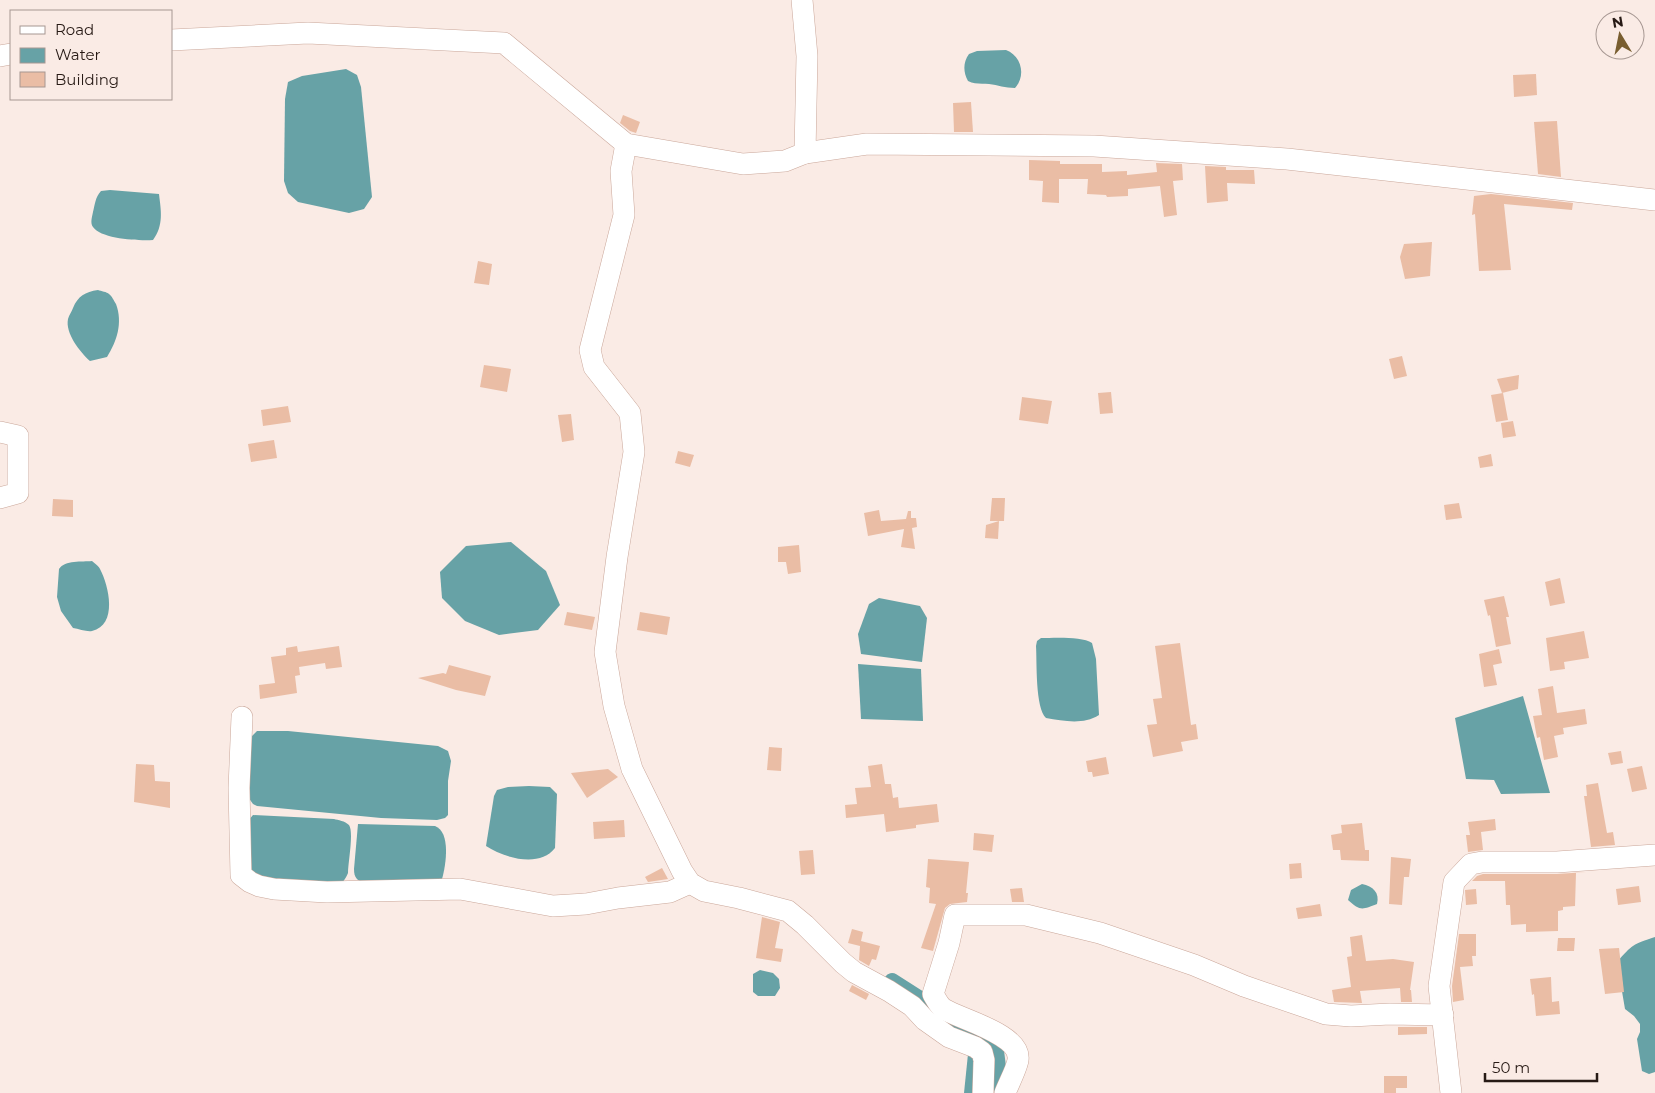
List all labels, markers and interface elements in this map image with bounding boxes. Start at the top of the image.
legend [10,10,172,100]
north arrow [1595,10,1645,60]
text: N [1611,12,1625,32]
text: Road [55,20,94,39]
text: Water [55,45,101,64]
text: Building [55,70,119,89]
scale bar [1485,1050,1598,1082]
text: 50 m [1492,1058,1530,1077]

